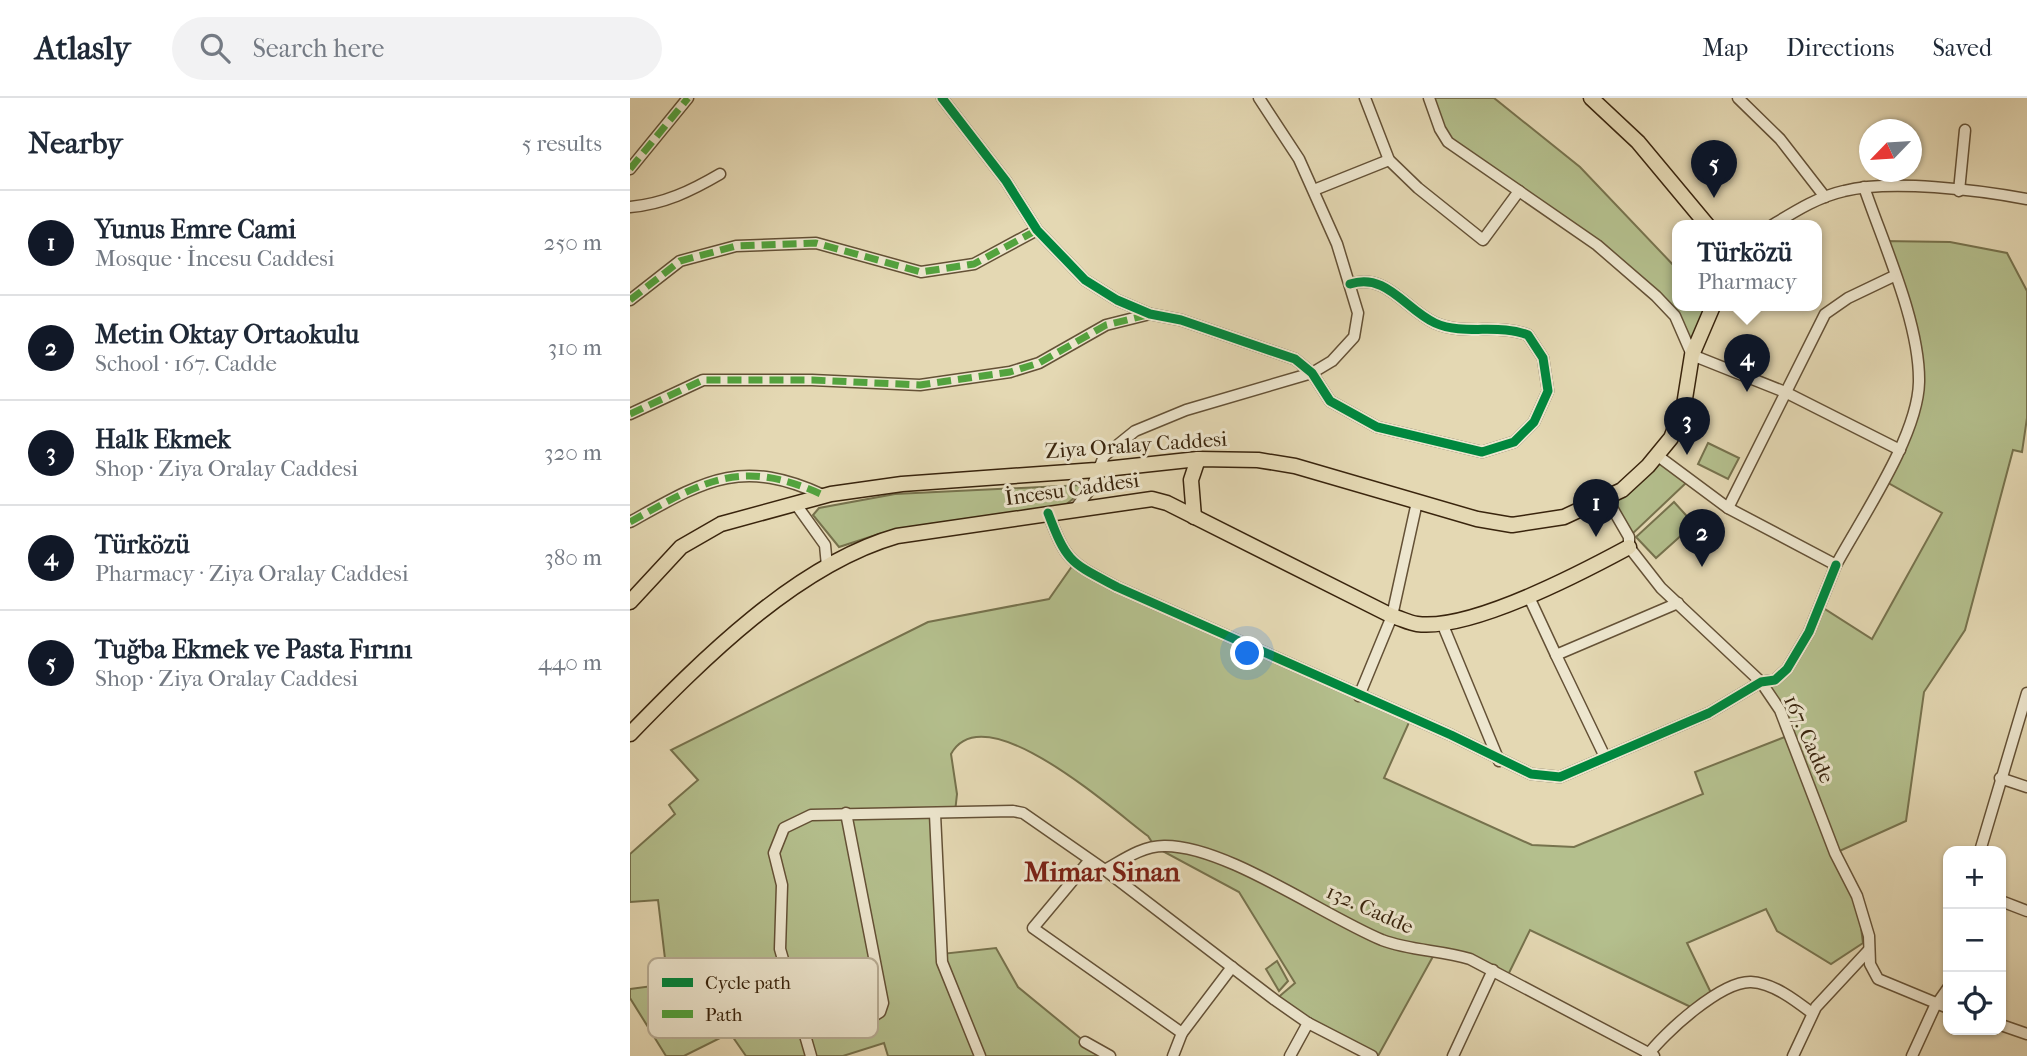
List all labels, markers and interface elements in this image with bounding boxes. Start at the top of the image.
search box [172,17,662,80]
text: Atlasly [35,29,130,68]
icon: search [196,29,234,67]
text: Search here [252,33,384,64]
text: Map [1702,34,1748,62]
text: Directions [1786,34,1894,62]
text: Saved [1932,34,1992,62]
north arrow [1859,119,1922,182]
text: Nearby [28,126,123,161]
text: 5 results [522,130,602,157]
pin: 5 [1691,140,1737,198]
text: Yunus Emre Cami [95,214,296,245]
popup [1672,220,1822,311]
text: 1 [47,229,55,256]
text: 250 m [544,229,602,256]
text: Türközü [1697,237,1792,268]
text: Mosque · İncesu Caddesi [95,245,335,272]
text: Pharmacy [1697,268,1797,295]
text: Metin Oktay Ortaokulu [95,319,359,350]
text: 2 [45,334,57,361]
text: 310 m [548,334,602,361]
pin: 4 [1724,334,1770,392]
text: School · 167. Cadde [95,350,277,377]
pin: 3 [1664,397,1710,455]
text: Halk Ekmek [95,424,231,455]
street label: Ziya Oralay Caddesi [1044,427,1228,463]
text: 3 [46,439,56,466]
text: 320 m [544,439,602,466]
text: Shop · Ziya Oralay Caddesi [95,455,358,482]
street label: İncesu Caddesi [1003,468,1141,510]
pin: 1 [1573,479,1619,537]
pin: 2 [1679,509,1725,567]
text: Türközü [95,529,190,560]
text: 4 [44,544,58,571]
text: 380 m [544,544,602,571]
text: Pharmacy · Ziya Oralay Caddesi [95,560,409,587]
text: Tuğba Ekmek ve Pasta Fırını [95,634,412,665]
your location [1230,636,1264,670]
text: 5 [46,649,56,676]
text: 440 m [538,649,602,676]
text: Shop · Ziya Oralay Caddesi [95,665,358,692]
street label: 167. Cadde [1779,691,1839,787]
map controls [1943,846,2006,1035]
button: + [1943,846,2006,909]
district label: Mimar Sinan [1024,855,1181,888]
street label: 132. Cadde [1323,879,1417,939]
button: − [1943,909,2006,972]
legend [648,958,878,1038]
text: Cycle path [705,972,791,994]
button: locate [1943,972,2006,1035]
text: Path [705,1004,743,1026]

